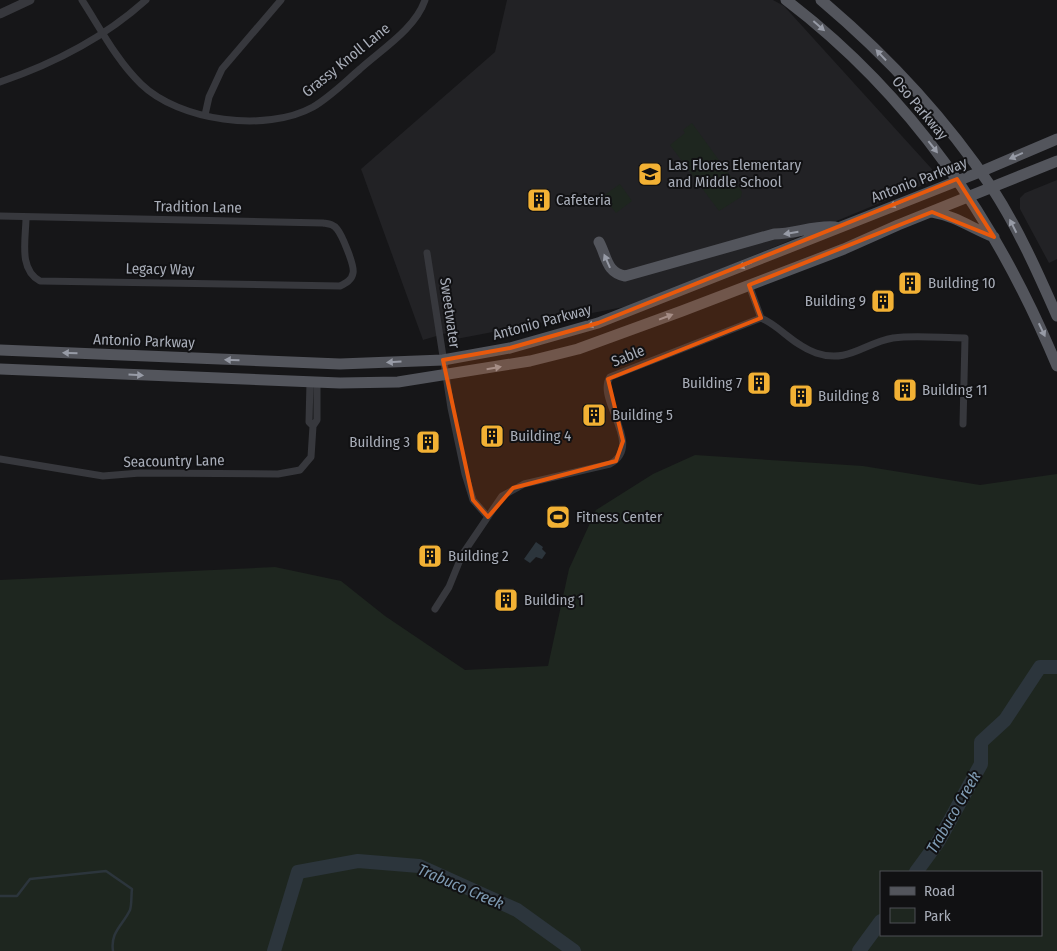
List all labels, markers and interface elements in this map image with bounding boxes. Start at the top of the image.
street label: Grassy Knoll Lane [299,19,393,101]
one-way arrow [812,20,824,32]
one-way arrow [875,49,887,61]
street label: Oso Parkway [888,73,952,144]
one-way arrow [928,140,938,153]
street label: Antonio Parkway [868,153,970,207]
one-way arrow [1009,153,1023,161]
place label: Las Flores Elementary and Middle School [668,156,802,191]
school or university icon: Las Flores Elementary and Middle School [637,161,663,187]
building icon: Cafeteria [526,187,552,213]
place label: Cafeteria [556,191,611,209]
street label: Tradition Lane [154,197,242,217]
one-way arrow [888,200,903,208]
one-way arrow [1009,218,1017,233]
one-way arrow [783,229,799,237]
one-way arrow [603,254,611,268]
street label: Legacy Way [125,259,195,279]
one-way arrow [737,261,752,269]
building icon: Building 10 [897,270,923,296]
place label: Building 10 [928,274,996,292]
street label: Sweetwater [436,276,464,350]
building icon: Building 9 [870,288,896,314]
place label: Building 9 [805,292,866,310]
street label: Antonio Parkway [491,300,594,344]
one-way arrow [659,313,674,321]
one-way arrow [586,321,601,329]
one-way arrow [1038,323,1046,337]
street label: Antonio Parkway [93,330,195,352]
street label: Sable [609,341,647,371]
one-way arrow [61,349,77,357]
one-way arrow [224,355,240,363]
one-way arrow [386,359,402,367]
one-way arrow [486,364,502,372]
building icon: Building 7 [746,370,772,396]
one-way arrow [128,371,144,379]
place label: Building 7 [682,374,742,392]
building icon: Building 11 [892,377,918,403]
place label: Building 11 [922,381,988,399]
building icon: Building 8 [788,383,814,409]
place label: Building 8 [818,387,880,405]
building icon: Building 5 [581,402,607,428]
place label: Building 5 [612,406,673,424]
building icon: Building 4 [479,423,505,449]
place label: Building 4 [510,427,571,445]
building icon: Building 3 [415,429,441,455]
place label: Building 3 [349,433,410,451]
street label: Seacountry Lane [123,451,225,471]
sports icon: Fitness Center [545,504,571,530]
place label: Fitness Center [576,508,663,526]
building icon: Building 2 [417,543,443,569]
place label: Building 2 [448,547,509,565]
building icon: Building 1 [493,587,519,613]
place label: Building 1 [524,591,584,609]
water label: Trabuco Creek [922,768,985,857]
water label: Trabuco Creek [415,860,507,913]
legend [880,871,1042,936]
text: Road [924,882,955,900]
text: Park [924,907,951,925]

